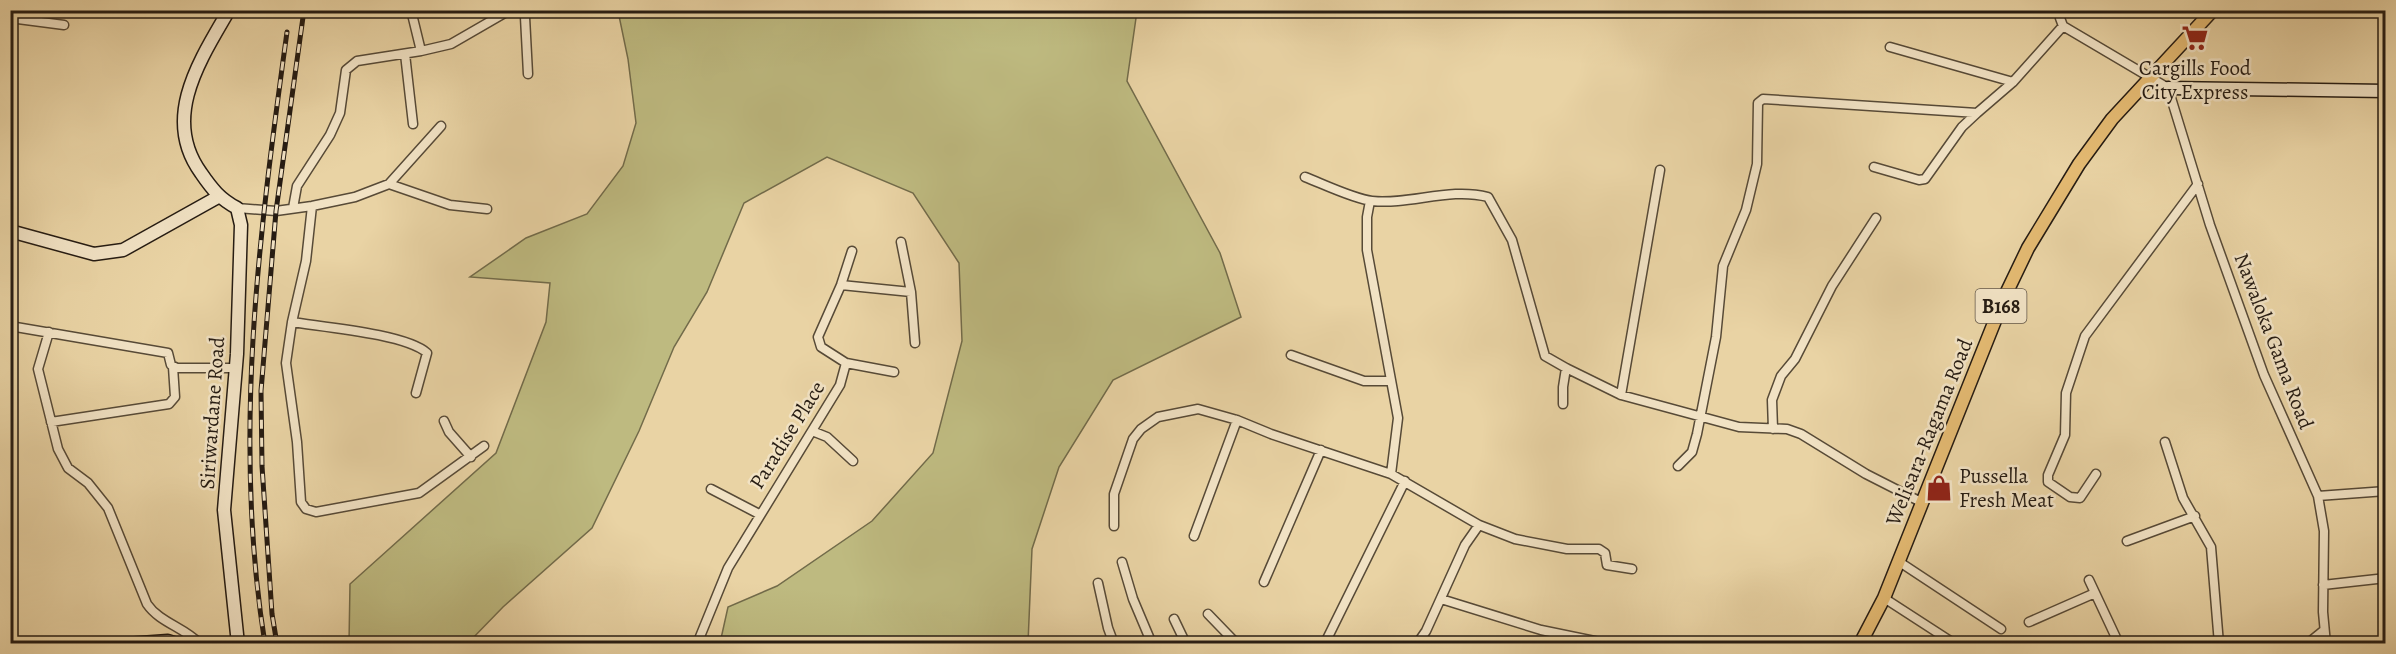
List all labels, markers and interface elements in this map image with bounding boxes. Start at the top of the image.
supermarket icon: Cargills Food City Express [2180,23,2210,53]
place label: Cargills Food City Express [2139,54,2252,106]
street label: Nawaloka Gama Road [2227,249,2321,434]
road number: B168 [1976,289,2026,323]
street label: Welisara-Ragama Road [1878,334,1980,530]
street label: Siriwardane Road [193,335,231,490]
street label: Paradise Place [743,376,831,494]
place label: Pussella Fresh Meat [1959,462,2054,514]
shop icon: Pussella Fresh Meat [1924,473,1954,503]

